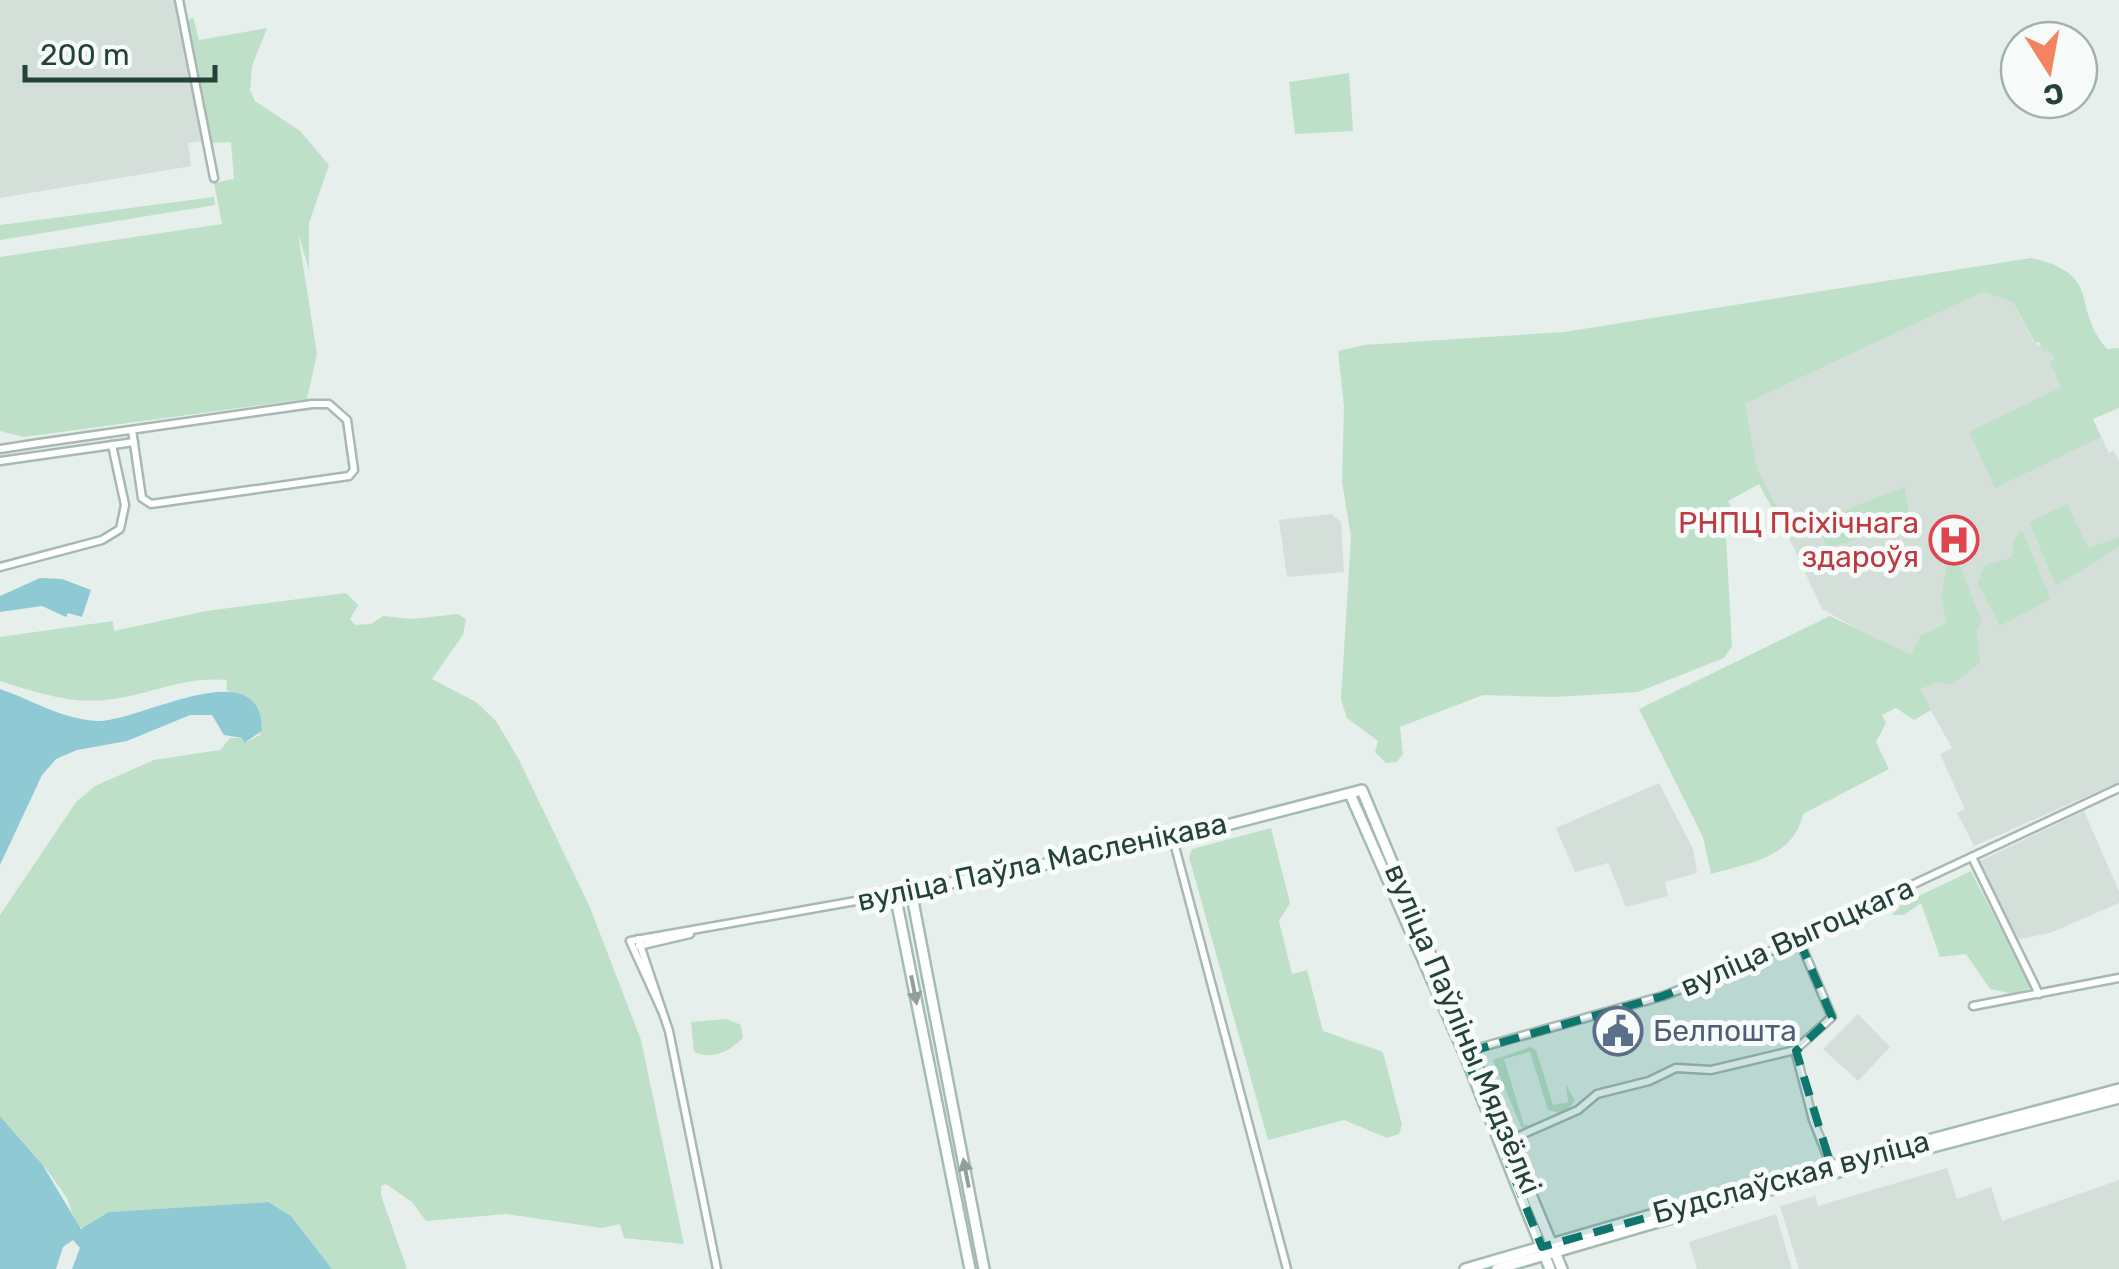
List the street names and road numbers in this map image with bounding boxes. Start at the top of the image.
street label: вуліца Паўла Масленікава [854,805,1230,919]
street label: вуліца Паўліны Мядзёлкі [1377,858,1549,1200]
street label: вуліца Выгоцкага [1675,869,1919,1005]
street label: Будслаўская вуліца [1649,1123,1933,1231]

